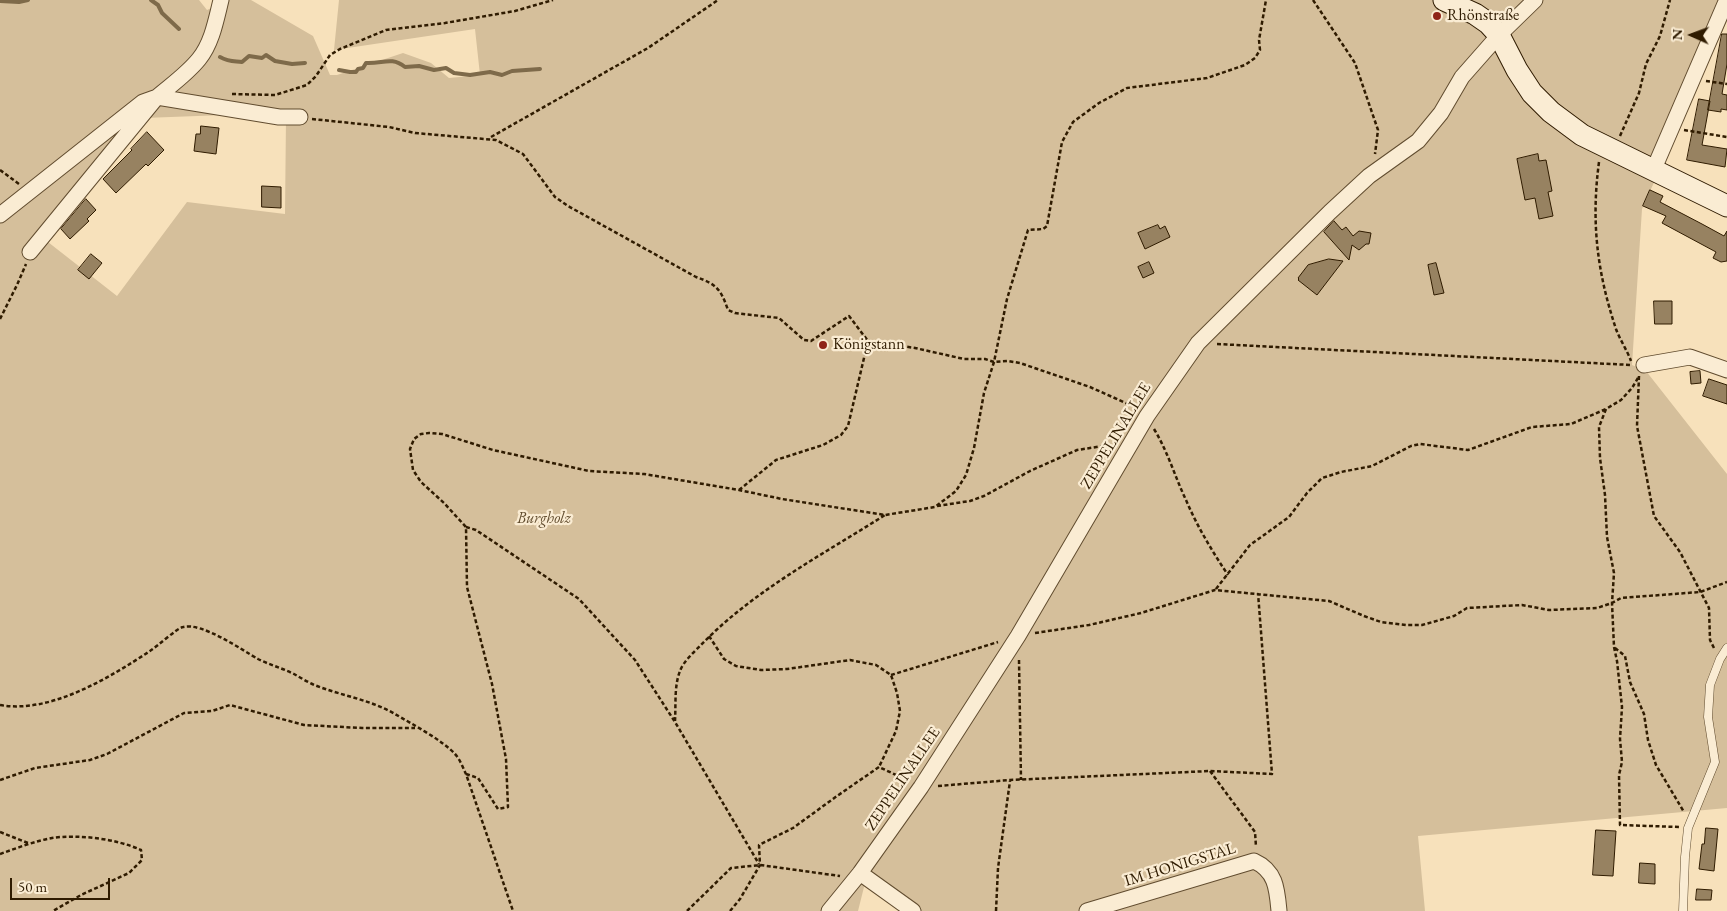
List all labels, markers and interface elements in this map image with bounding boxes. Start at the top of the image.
place label: Rhönstraße [1447,6,1519,26]
marker: Rhönstraße [1431,10,1443,22]
north arrow [1667,10,1717,60]
text: N [1668,29,1686,40]
place label: Königstann [833,335,905,355]
marker: Königstann [817,339,829,351]
street label: ZEPPELINALLEE [1077,379,1155,493]
park label: Burgholz [517,509,571,529]
street label: ZEPPELINALLEE [861,724,945,834]
street label: IM HONIGSTAL [1122,839,1238,891]
scale bar [12,868,112,900]
text: 50 m [18,877,47,896]

